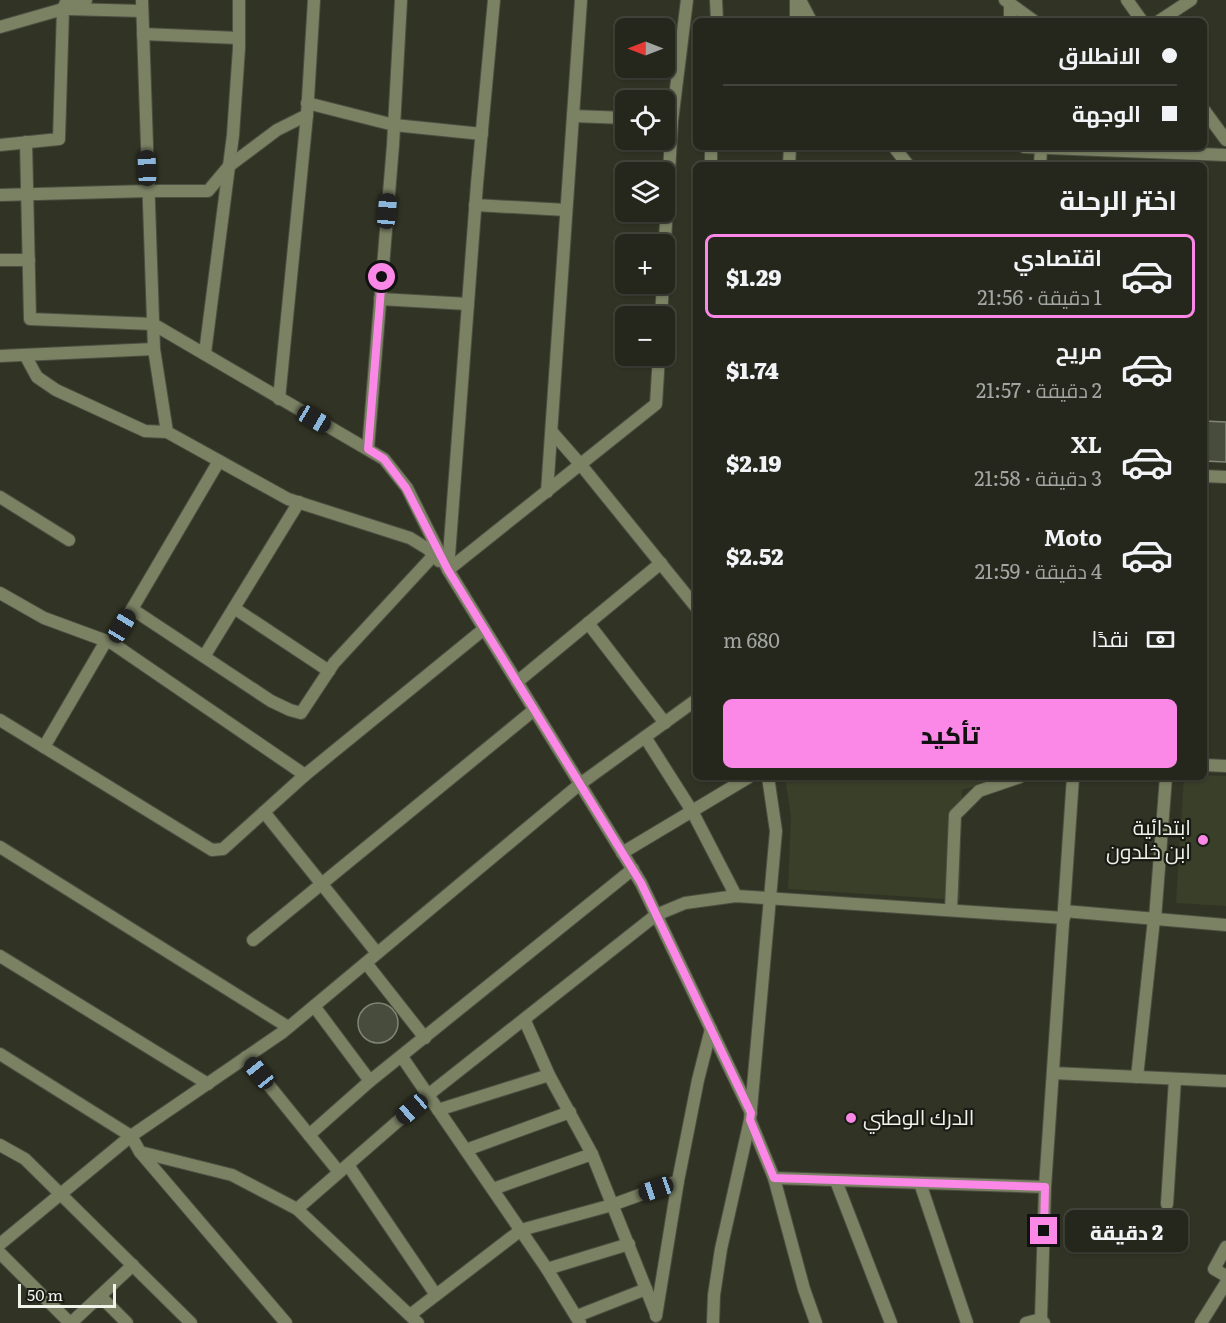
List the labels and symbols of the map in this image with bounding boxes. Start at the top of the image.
north arrow [615,18,675,78]
car [137,150,157,186]
car [376,192,398,230]
route start [368,263,395,290]
car [294,402,334,436]
car [105,606,139,646]
place label: ابتدائية ابن خلدون [1106,810,1191,865]
marker: ابتدائية ابن خلدون [1196,833,1210,847]
car [241,1053,277,1093]
car [393,1090,431,1128]
place label: الدرك الوطني [863,1100,974,1134]
marker: الدرك الوطني [844,1111,858,1125]
car [636,1175,676,1203]
callout: 2 دقيقة [1065,1210,1188,1252]
route end [1030,1217,1057,1244]
scale bar [18,1281,116,1308]

